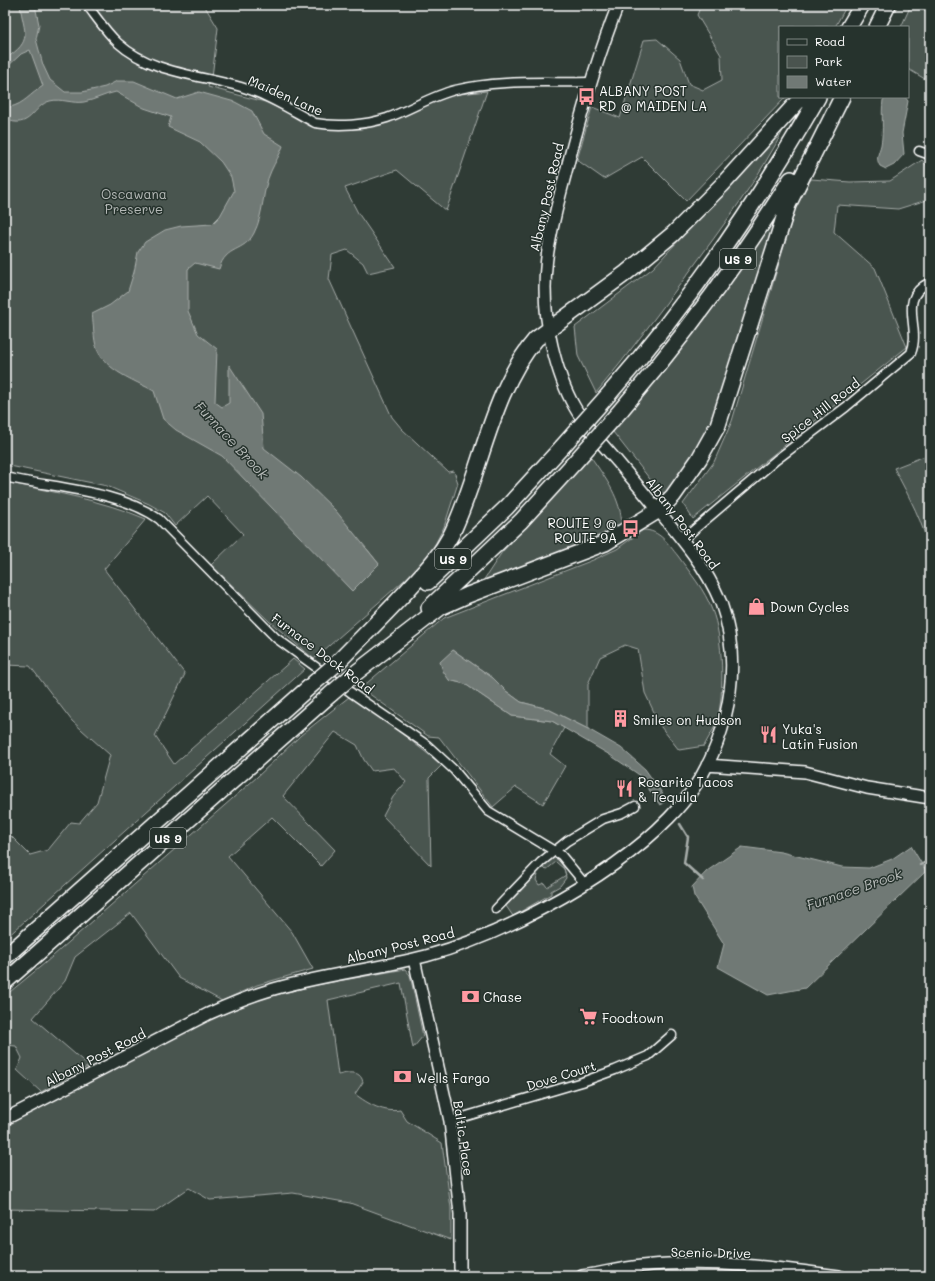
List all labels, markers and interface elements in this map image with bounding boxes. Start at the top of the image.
legend [779,26,909,98]
text: Road [815,33,845,49]
text: Park [815,53,842,69]
street label: Maiden Lane [246,71,326,119]
text: Water [815,73,852,89]
place label: ALBANY POST RD @ MAIDEN LA [599,82,707,114]
bus stop icon: ALBANY POST RD @ MAIDEN LA [576,87,596,107]
street label: Albany Post Road [525,141,567,253]
park label: Oscawana Preserve [101,185,167,217]
road number: US 9 [720,249,756,269]
street label: Spice Hill Road [777,374,863,446]
water label: Furnace Brook [191,397,273,484]
street label: Albany Post Road [643,474,723,572]
place label: ROUTE 9 @ ROUTE 9A [547,514,617,546]
bus stop icon: ROUTE 9 @ ROUTE 9A [620,519,640,539]
road number: US 9 [435,549,471,569]
shop icon: Down Cycles [747,596,767,616]
place label: Down Cycles [770,598,849,615]
street label: Furnace Dock Road [268,609,378,697]
building icon: Smiles on Hudson [610,709,630,729]
place label: Smiles on Hudson [633,711,741,728]
place label: Yuka's Latin Fusion [782,720,858,752]
restaurant icon: Yuka's Latin Fusion [759,725,779,745]
place label: Rosarito Tacos & Tequila [638,773,734,805]
restaurant icon: Rosarito Tacos & Tequila [615,778,635,798]
road number: US 9 [150,828,186,848]
water label: Furnace Brook [804,864,905,914]
street label: Albany Post Road [344,923,456,967]
bank icon: Chase [460,986,480,1006]
place label: Chase [483,988,522,1005]
supermarket icon: Foodtown [579,1007,599,1027]
place label: Foodtown [602,1009,664,1026]
street label: Albany Post Road [42,1024,148,1090]
street label: Dove Court [524,1056,598,1094]
bank icon: Wells Fargo [393,1067,413,1087]
place label: Wells Fargo [416,1069,490,1086]
street label: Baltic Place [450,1099,478,1177]
street label: Scenic Drive [671,1243,751,1261]

